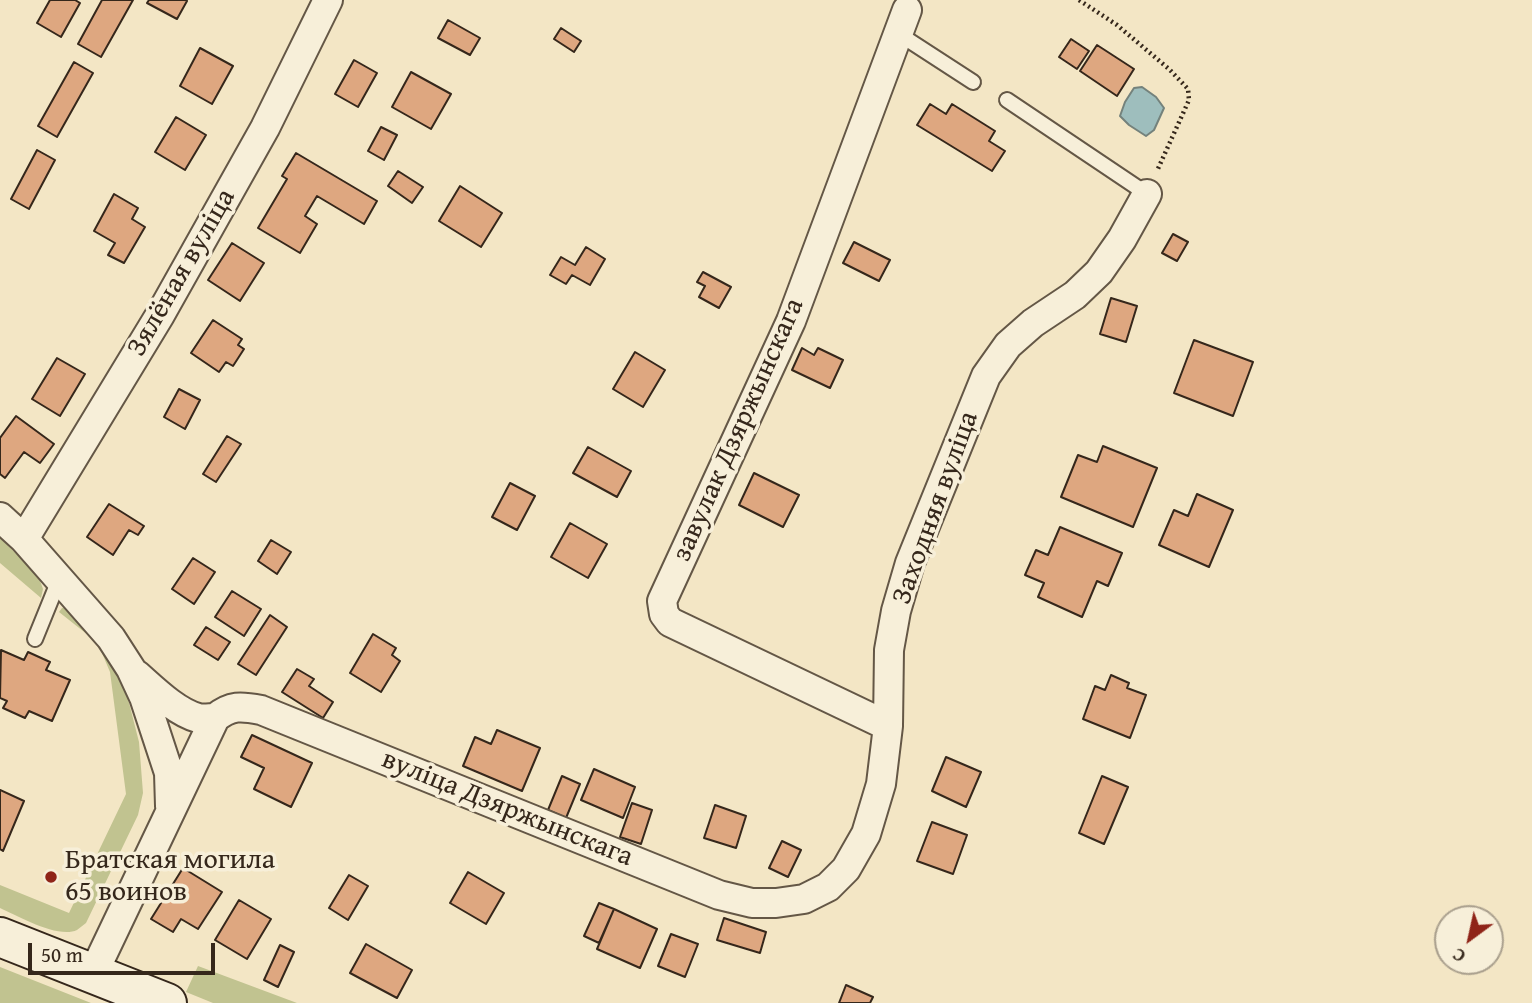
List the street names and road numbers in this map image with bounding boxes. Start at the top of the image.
street label: Зялёная вуліца [121,183,243,363]
street label: завулак Дзяржынскага [666,293,812,567]
street label: Заходняя вуліца [886,407,986,609]
street label: вуліца Дзяржынскага [377,743,637,875]

